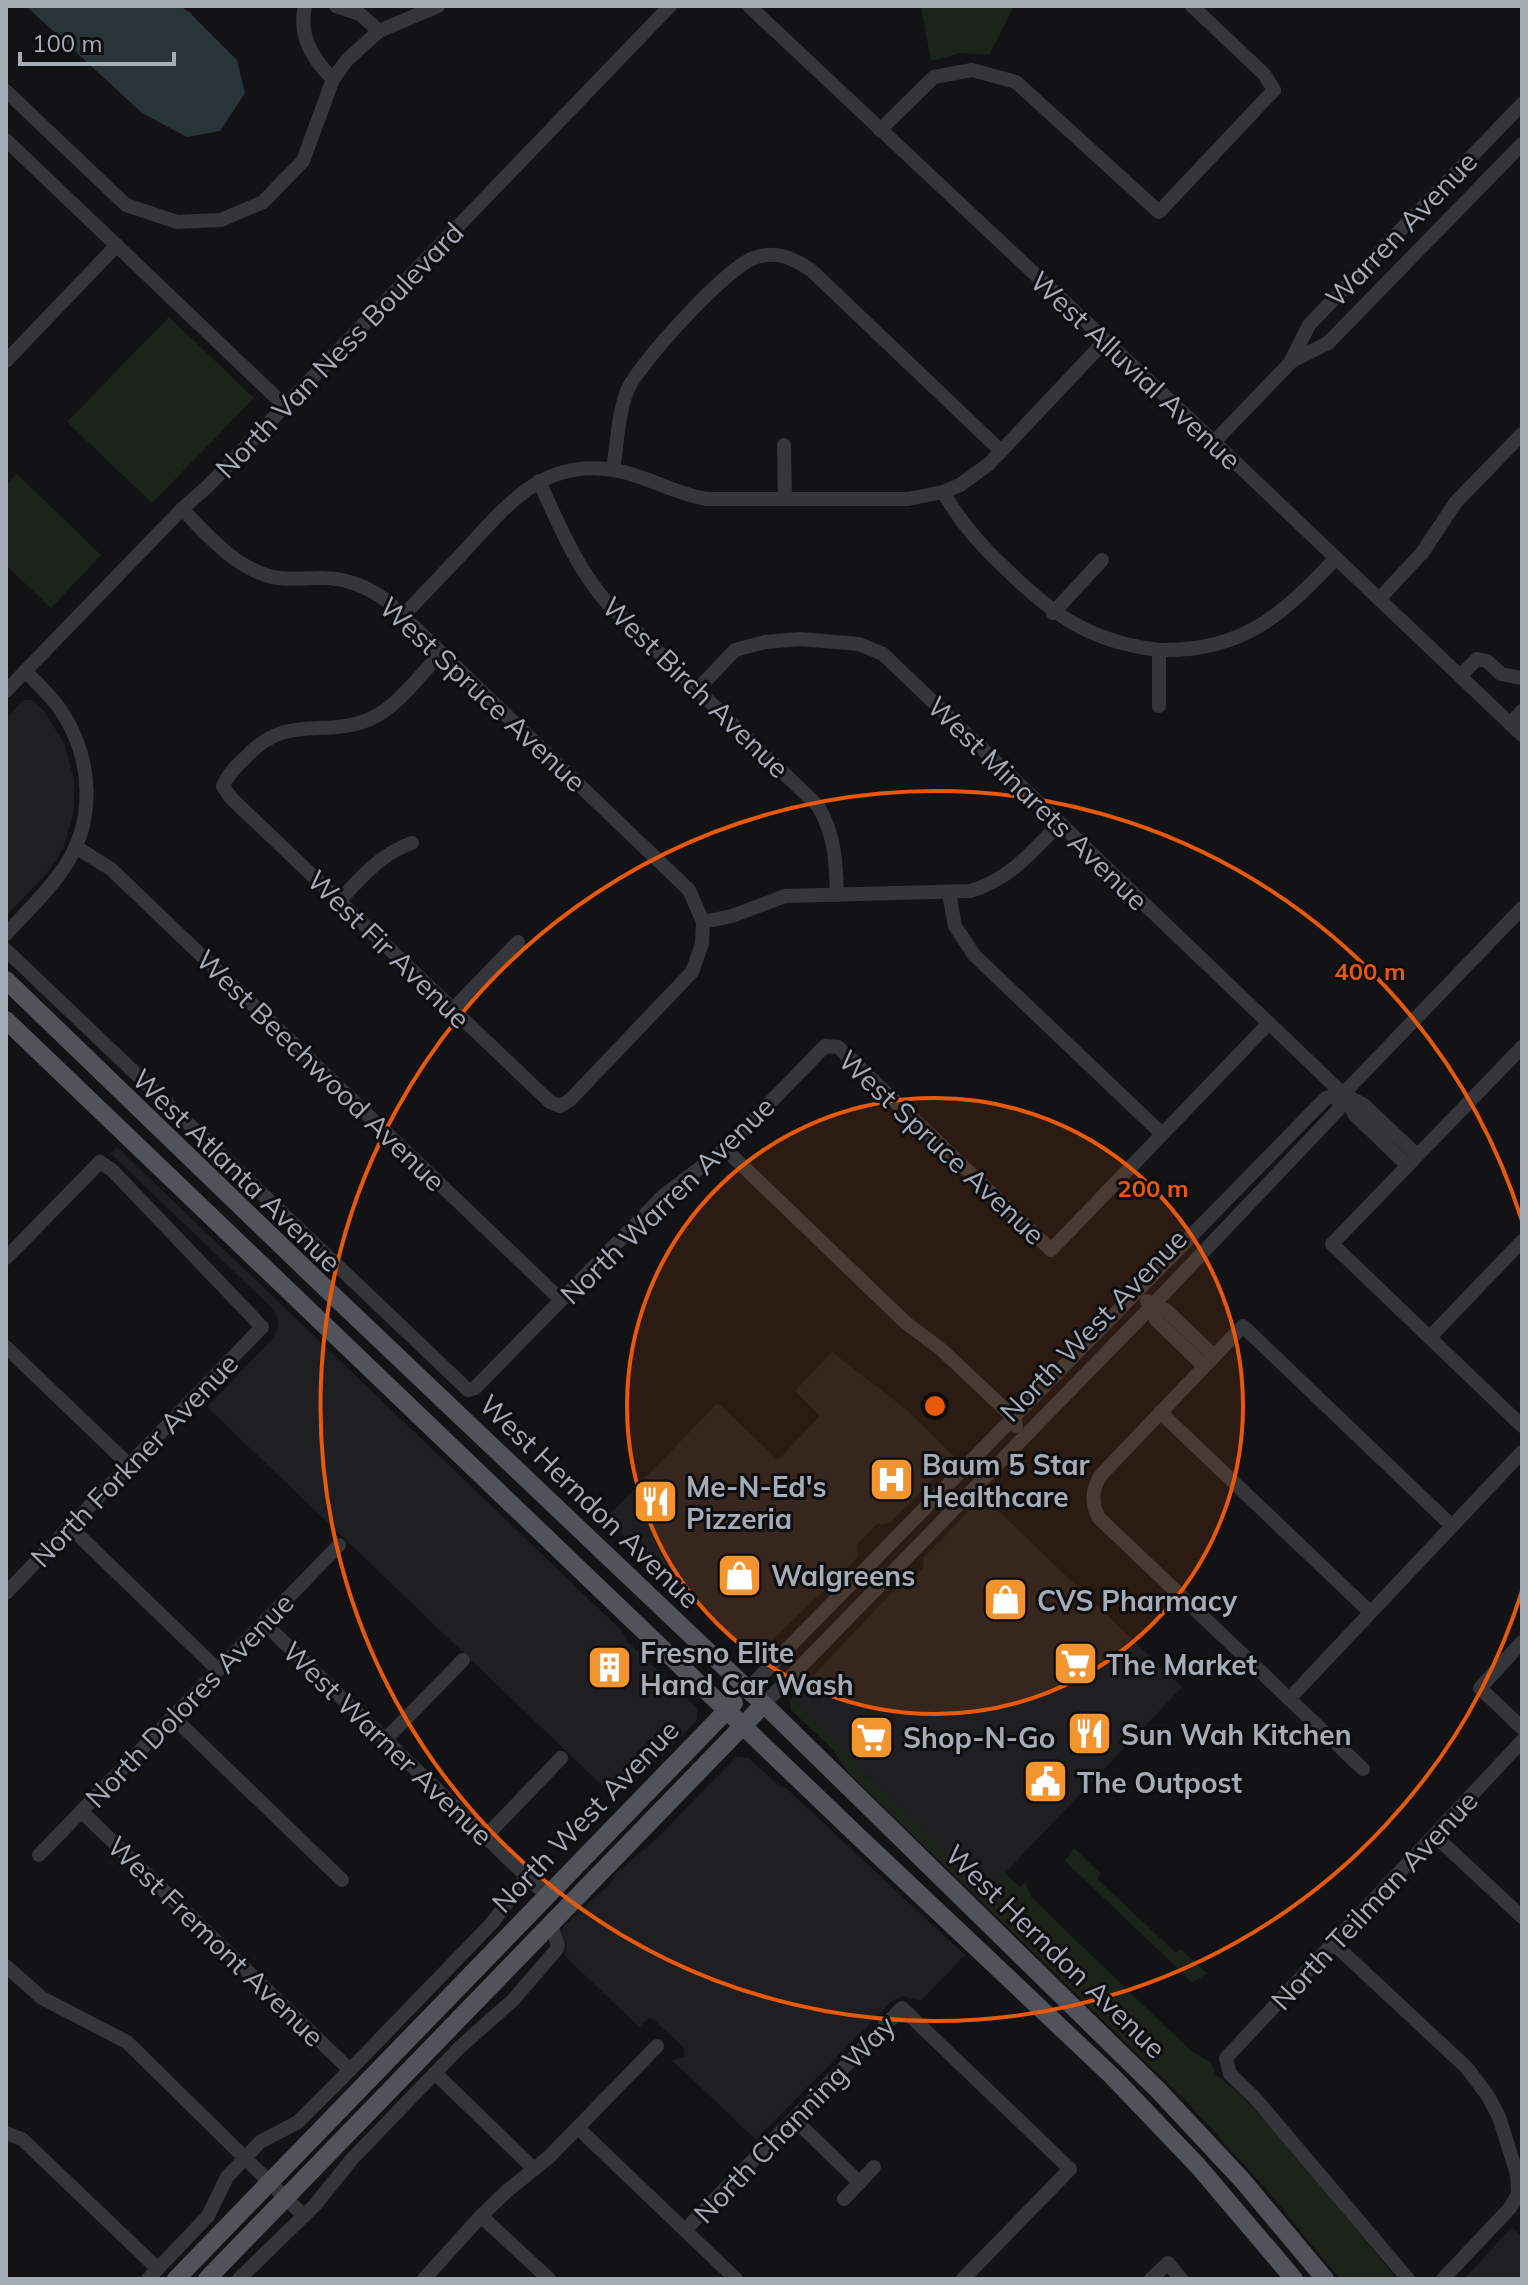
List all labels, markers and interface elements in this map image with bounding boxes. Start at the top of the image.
scale bar [20,16,174,66]
text: 100 m [32,28,103,58]
street label: Warren Avenue [1318,144,1484,314]
street label: North Van Ness Boulevard [208,215,470,485]
street label: West Alluvial Avenue [1023,263,1249,477]
street label: West Spruce Avenue [372,589,594,799]
street label: West Birch Avenue [595,589,797,785]
street label: West Minarets Avenue [920,689,1156,917]
street label: West Fir Avenue [300,862,478,1036]
street label: West Beechwood Avenue [189,942,453,1198]
text: 400 m [1334,956,1406,986]
street label: West Spruce Avenue [831,1042,1053,1252]
street label: West Atlanta Avenue [125,1061,349,1279]
street label: North Warren Avenue [553,1089,781,1311]
text: 200 m [1117,1173,1189,1203]
street label: North West Avenue [992,1221,1194,1429]
street label: North Forkner Avenue [23,1346,245,1574]
street label: West Herndon Avenue [473,1387,707,1615]
centre of rings [921,1392,949,1420]
place label: Baum 5 Star Healthcare [922,1447,1090,1514]
hospital icon: Baum 5 Star Healthcare [867,1456,915,1504]
place label: Me-N-Ed's Pizzeria [686,1469,827,1536]
restaurant icon: Me-N-Ed's Pizzeria [631,1478,679,1526]
shop icon: Walgreens [716,1551,764,1599]
place label: Walgreens [771,1558,915,1593]
shop icon: CVS Pharmacy [982,1576,1030,1624]
place label: CVS Pharmacy [1037,1583,1238,1618]
street label: North Dolores Avenue [77,1585,301,1815]
street label: West Warner Avenue [276,1634,500,1852]
place label: Fresno Elite Hand Car Wash [640,1635,854,1702]
supermarket icon: The Market [1051,1640,1099,1688]
building icon: Fresno Elite Hand Car Wash [585,1644,633,1692]
place label: The Market [1106,1647,1257,1682]
restaurant icon: Sun Wah Kitchen [1066,1710,1114,1758]
street label: North West Avenue [484,1712,686,1920]
supermarket icon: Shop-N-Go [848,1713,896,1761]
place label: Sun Wah Kitchen [1121,1717,1352,1752]
place label: Shop-N-Go [903,1720,1055,1755]
public building icon: The Outpost [1022,1758,1070,1806]
place label: The Outpost [1077,1765,1242,1800]
street label: North Teilman Avenue [1263,1783,1485,2017]
street label: West Fremont Avenue [100,1828,332,2054]
street label: West Herndon Avenue [939,1837,1173,2065]
street label: North Channing Way [686,2008,902,2230]

